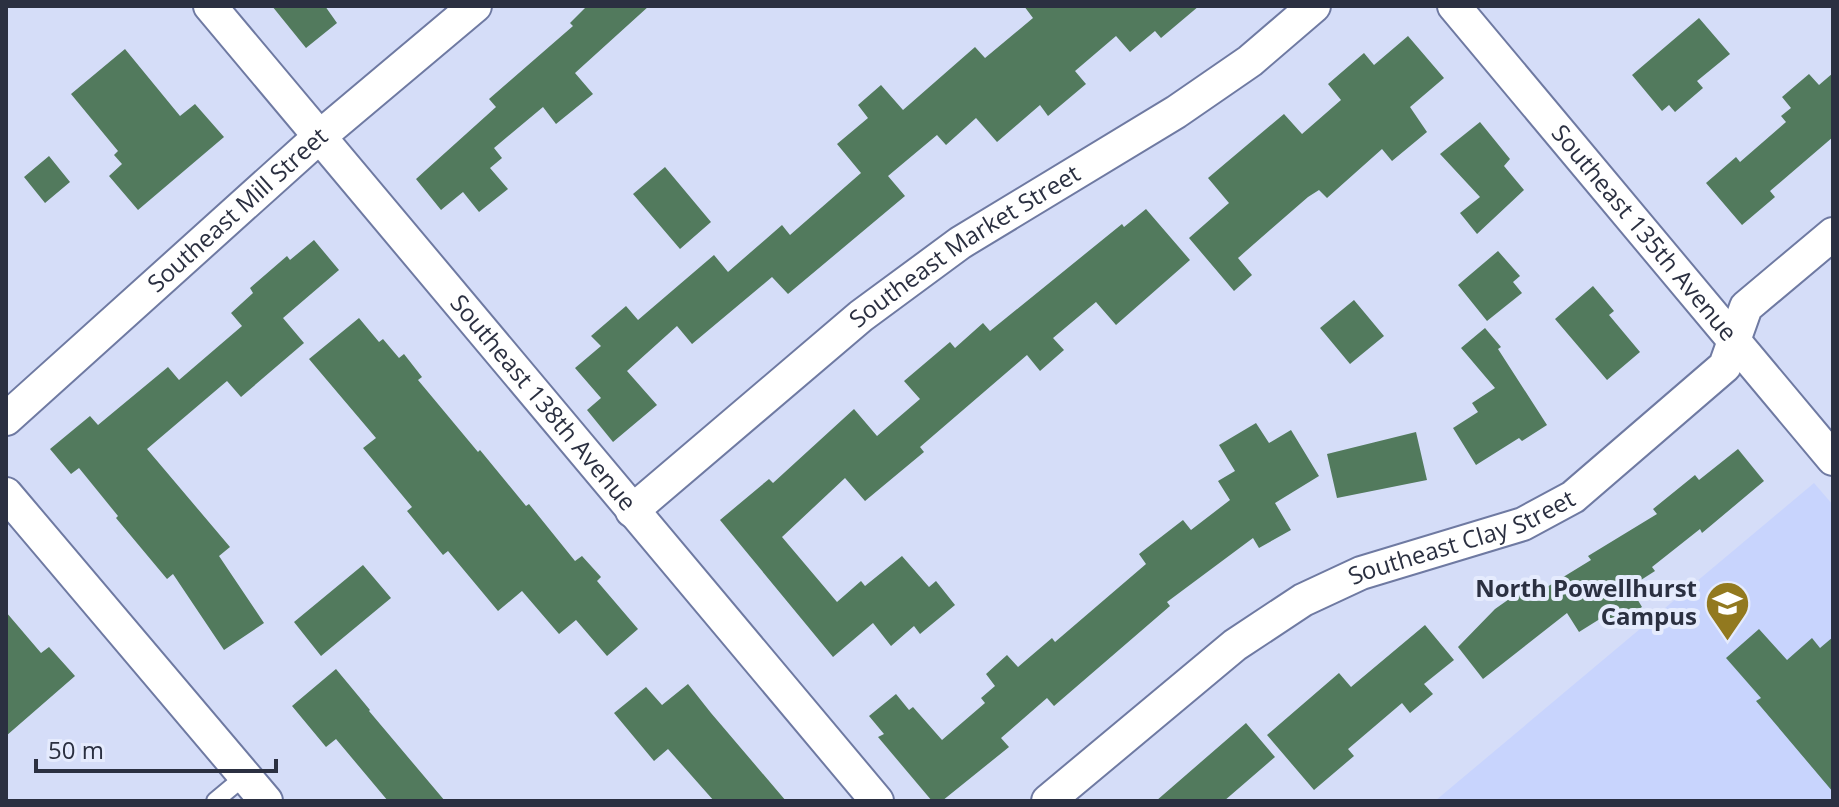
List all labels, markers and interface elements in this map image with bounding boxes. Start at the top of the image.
street label: Southeast 135th Avenue [1545,117,1745,347]
street label: Southeast Mill Street [140,119,334,299]
street label: Southeast Market Street [841,156,1086,334]
street label: Southeast 138th Avenue [444,287,644,517]
street label: Southeast Clay Street [1342,481,1580,592]
place label: North Powellhurst Campus [1475,571,1697,632]
school or university icon: North Powellhurst Campus [1704,579,1752,642]
scale bar [36,723,276,773]
text: 50 m [48,733,104,766]

